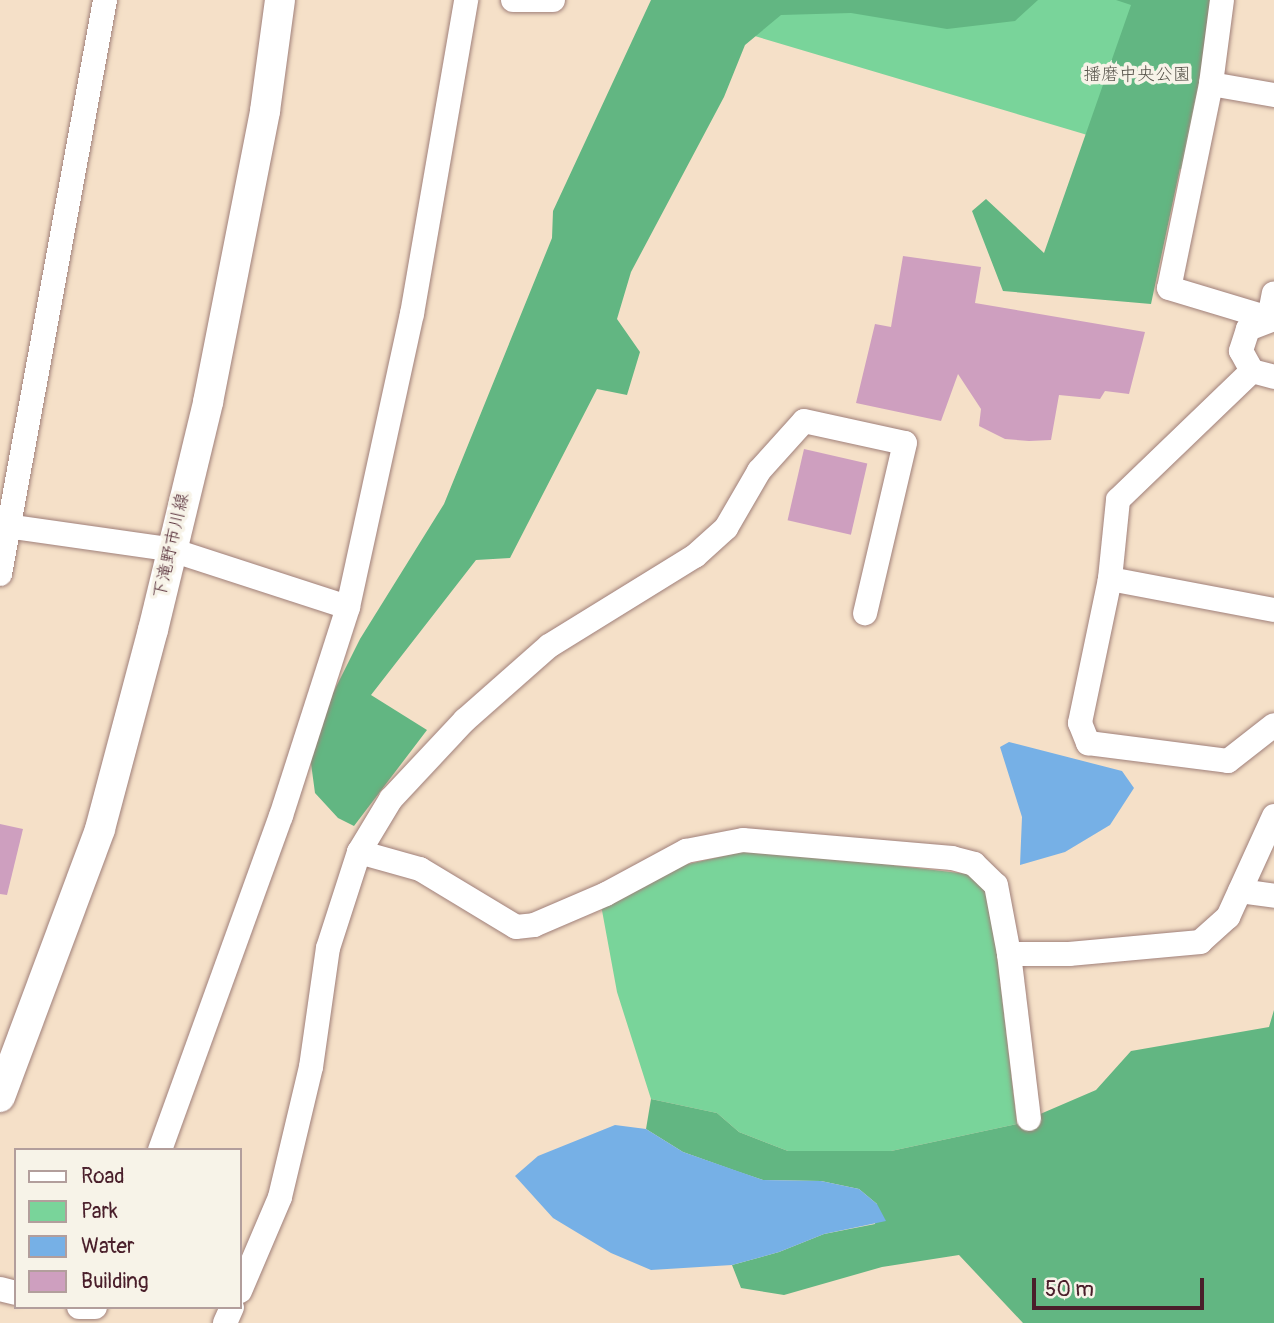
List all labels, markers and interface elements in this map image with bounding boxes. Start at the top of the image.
park label: 播磨中央公園 [1083,64,1191,86]
street label: 下滝野市川線 [149,491,195,601]
legend [14,1148,242,1309]
text: Road [81,1163,125,1190]
text: Park [81,1198,118,1225]
text: Water [81,1233,134,1260]
scale bar [1036,1264,1208,1308]
text: Building [81,1268,148,1295]
text: 50 m [1045,1276,1094,1303]

